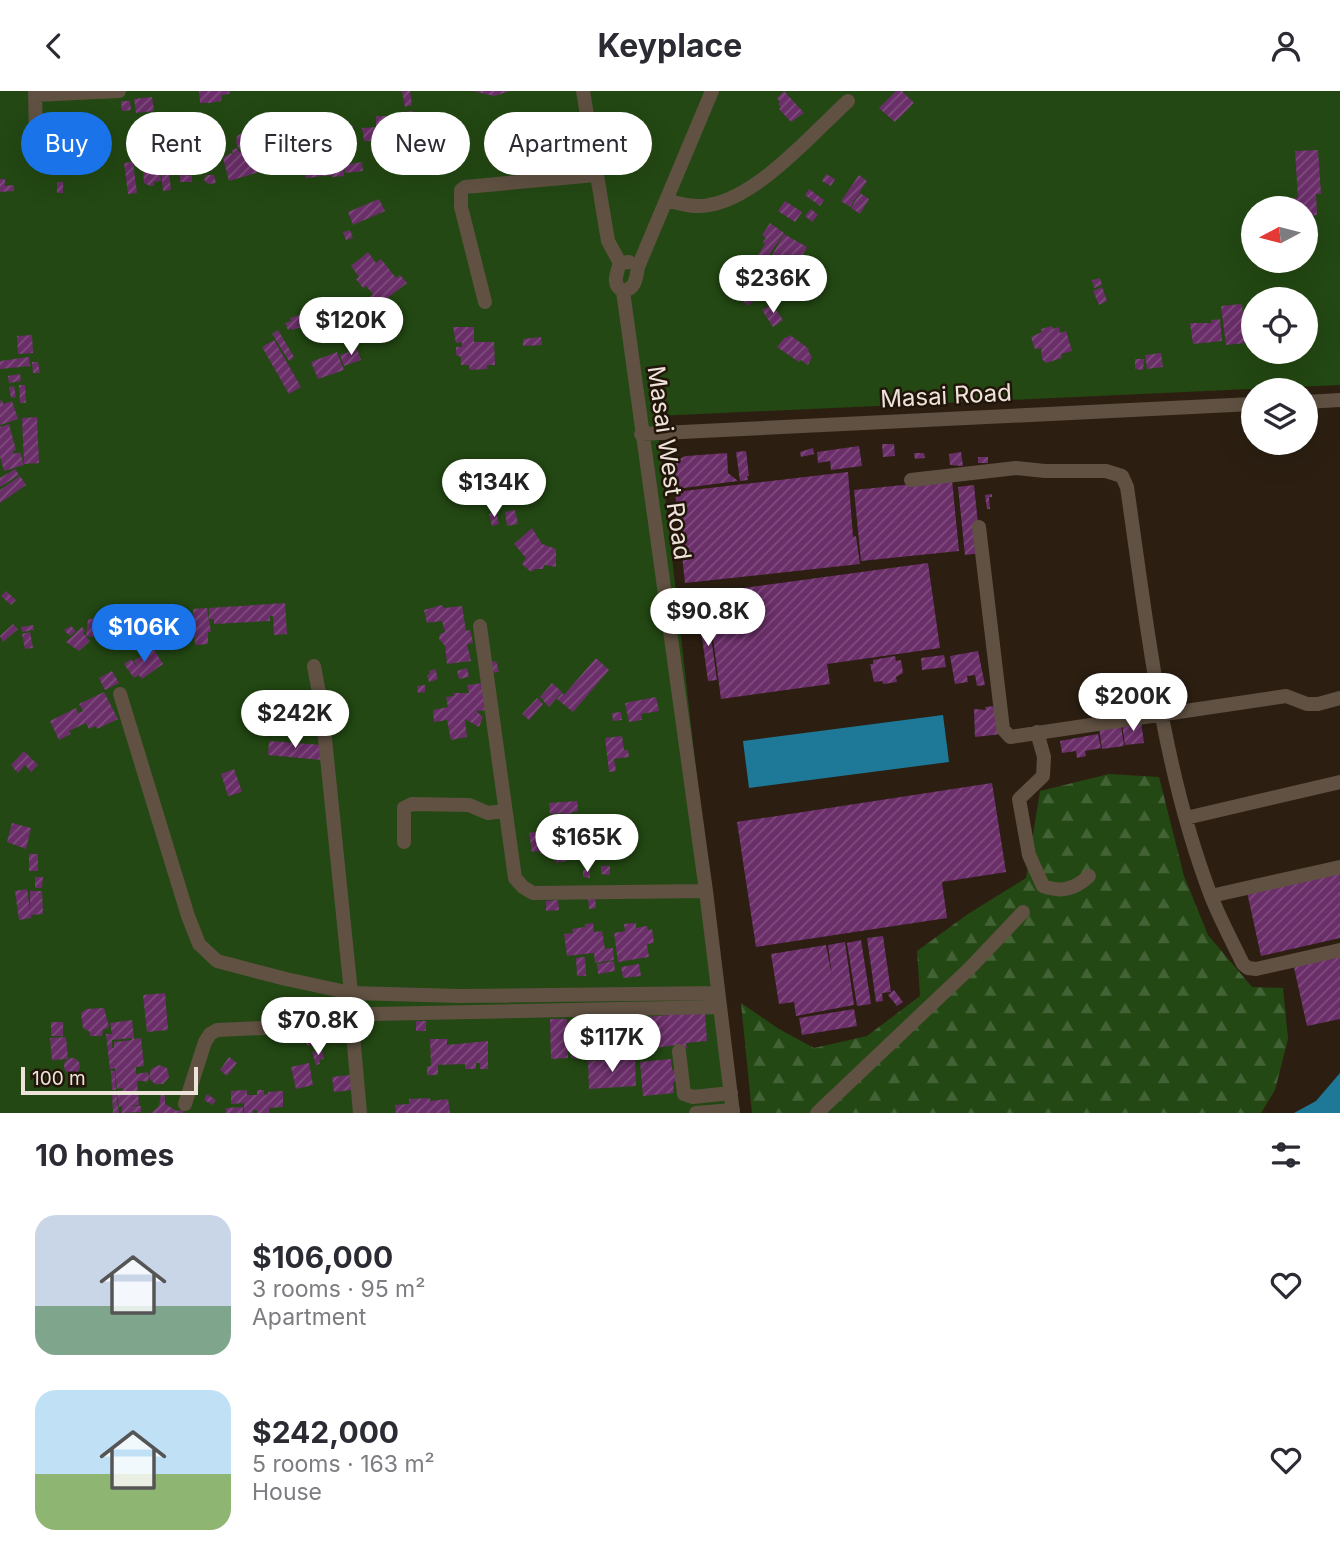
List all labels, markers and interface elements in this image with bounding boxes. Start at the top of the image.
text: Keyplace [598,26,742,65]
icon: back [35,27,73,65]
icon: person [1267,27,1305,65]
chip: Buy [21,112,112,175]
chip: Rent [126,112,226,175]
chip: Filters [240,112,357,175]
chip: New [371,112,470,175]
chip: Apartment [484,112,652,175]
north arrow [1241,196,1318,273]
map controls [1241,196,1318,455]
pin: $236K [724,255,822,315]
text: $236K [735,264,811,292]
button: locate [1241,287,1318,364]
pin: $120K [302,297,400,357]
text: $120K [315,306,387,334]
street label: Masai West Road [642,364,697,562]
street label: Masai Road [879,378,1013,413]
button: layers [1241,378,1318,455]
pin: $134K [445,459,543,519]
text: $134K [458,468,530,496]
pin: $90.8K [651,589,765,648]
text: $90.8K [666,597,750,625]
pin: $106K [95,605,193,664]
text: $106K [108,613,180,641]
pin: $200K [1084,673,1182,733]
text: $200K [1094,682,1172,710]
pin: $242K [246,691,344,750]
text: $242K [257,699,333,727]
pin: $165K [538,815,636,874]
text: $165K [551,823,623,851]
pin: $70.8K [261,997,375,1057]
text: $70.8K [277,1006,359,1034]
pin: $117K [563,1014,661,1074]
text: $117K [580,1023,644,1051]
scale bar [21,1064,198,1096]
text: 100 m [32,1067,86,1090]
icon: filters [1267,1136,1305,1174]
text: 10 homes [35,1137,174,1173]
text: $106,000 [252,1239,393,1275]
icon: home [91,1243,175,1327]
icon: heart [1267,1266,1305,1304]
text: 3 rooms · 95 m² [252,1275,425,1303]
text: Apartment [252,1303,366,1331]
text: $242,000 [252,1414,399,1450]
icon: home [91,1418,175,1502]
icon: heart [1267,1441,1305,1479]
text: 5 rooms · 163 m² [252,1450,435,1478]
text: House [252,1478,322,1506]

